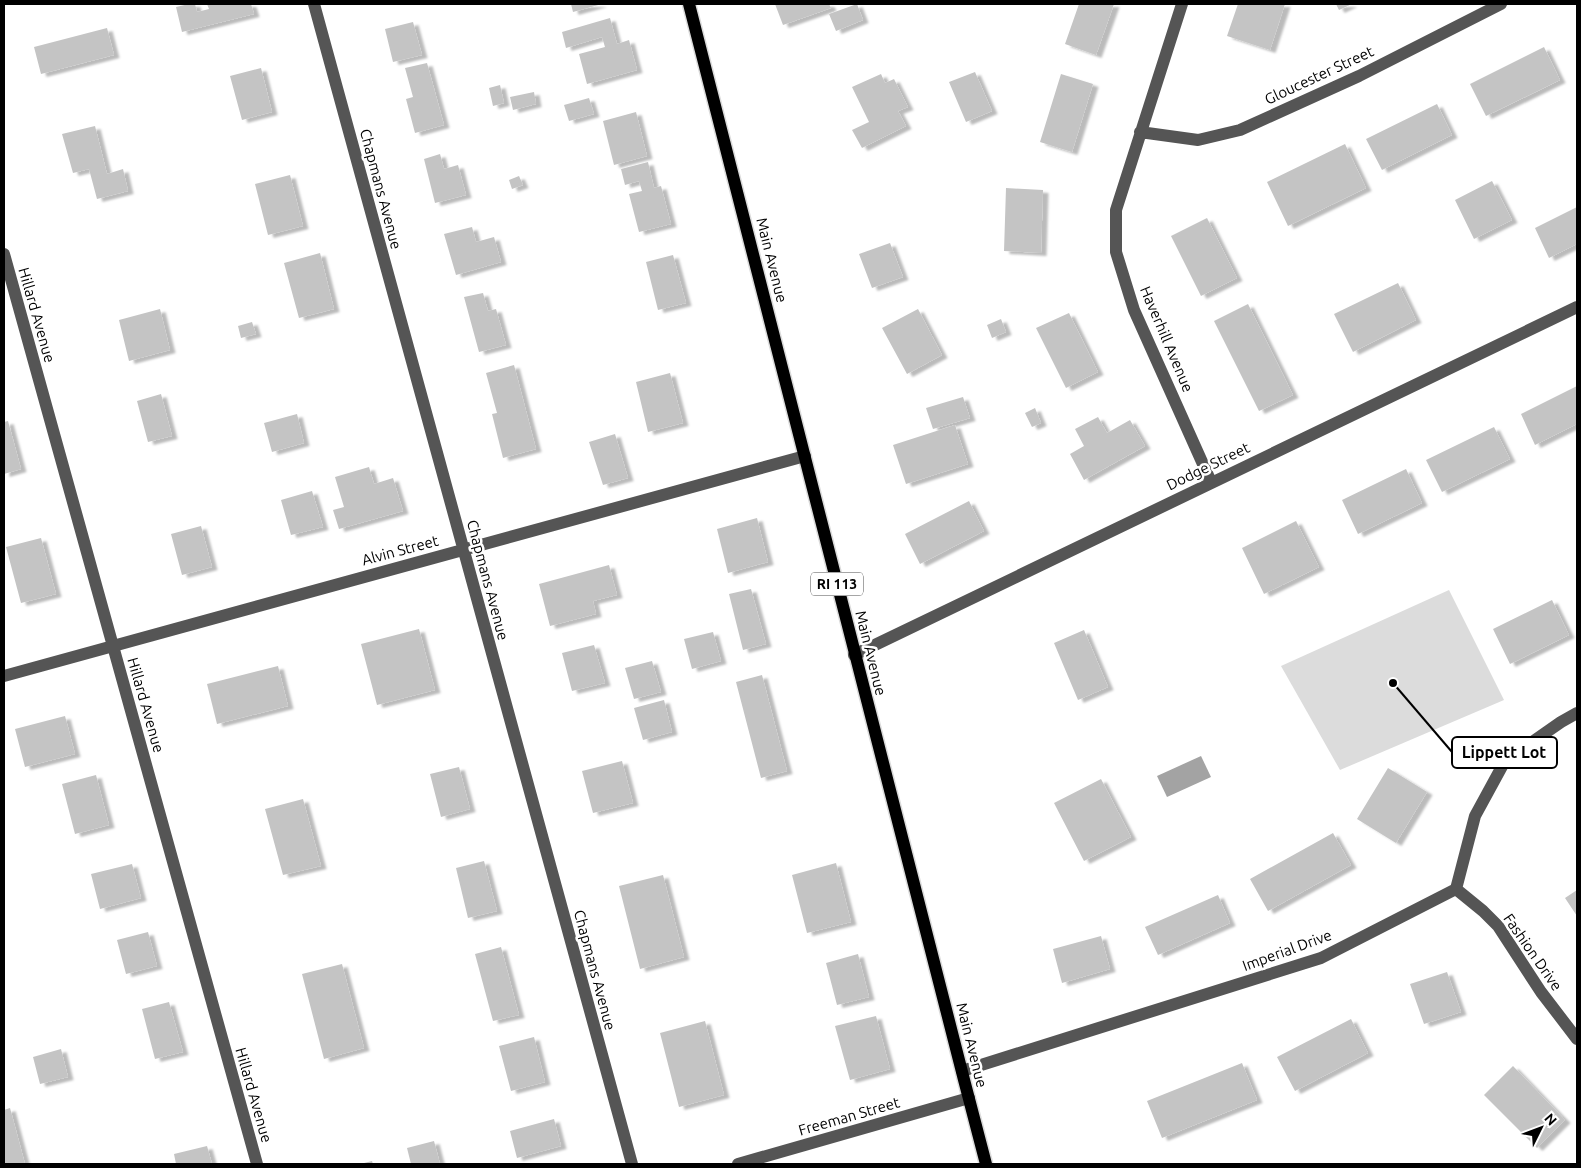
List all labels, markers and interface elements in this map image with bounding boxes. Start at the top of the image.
street label: Gloucester Street [1262,42,1376,108]
street label: Chapmans Avenue [357,127,405,251]
street label: Main Avenue [753,216,791,304]
street label: Hillard Avenue [15,265,59,365]
street label: Haverhill Avenue [1137,283,1197,395]
street label: Dodge Street [1164,439,1252,493]
street label: Chapmans Avenue [464,518,512,642]
street label: Alvin Street [360,532,440,568]
road number: RI 113 [811,572,863,596]
street label: Main Avenue [852,609,890,697]
street label: Hillard Avenue [124,655,168,755]
callout: Lippett Lot [1452,737,1557,768]
text: Lippett Lot [1462,743,1546,761]
street label: Chapmans Avenue [571,908,619,1032]
street label: Fashion Drive [1500,910,1566,994]
street label: Imperial Drive [1240,926,1334,974]
street label: Main Avenue [953,1001,991,1089]
street label: Hillard Avenue [232,1045,276,1145]
street label: Freeman Street [796,1093,902,1139]
north arrow [1516,1103,1566,1153]
text: N [1541,1110,1560,1129]

